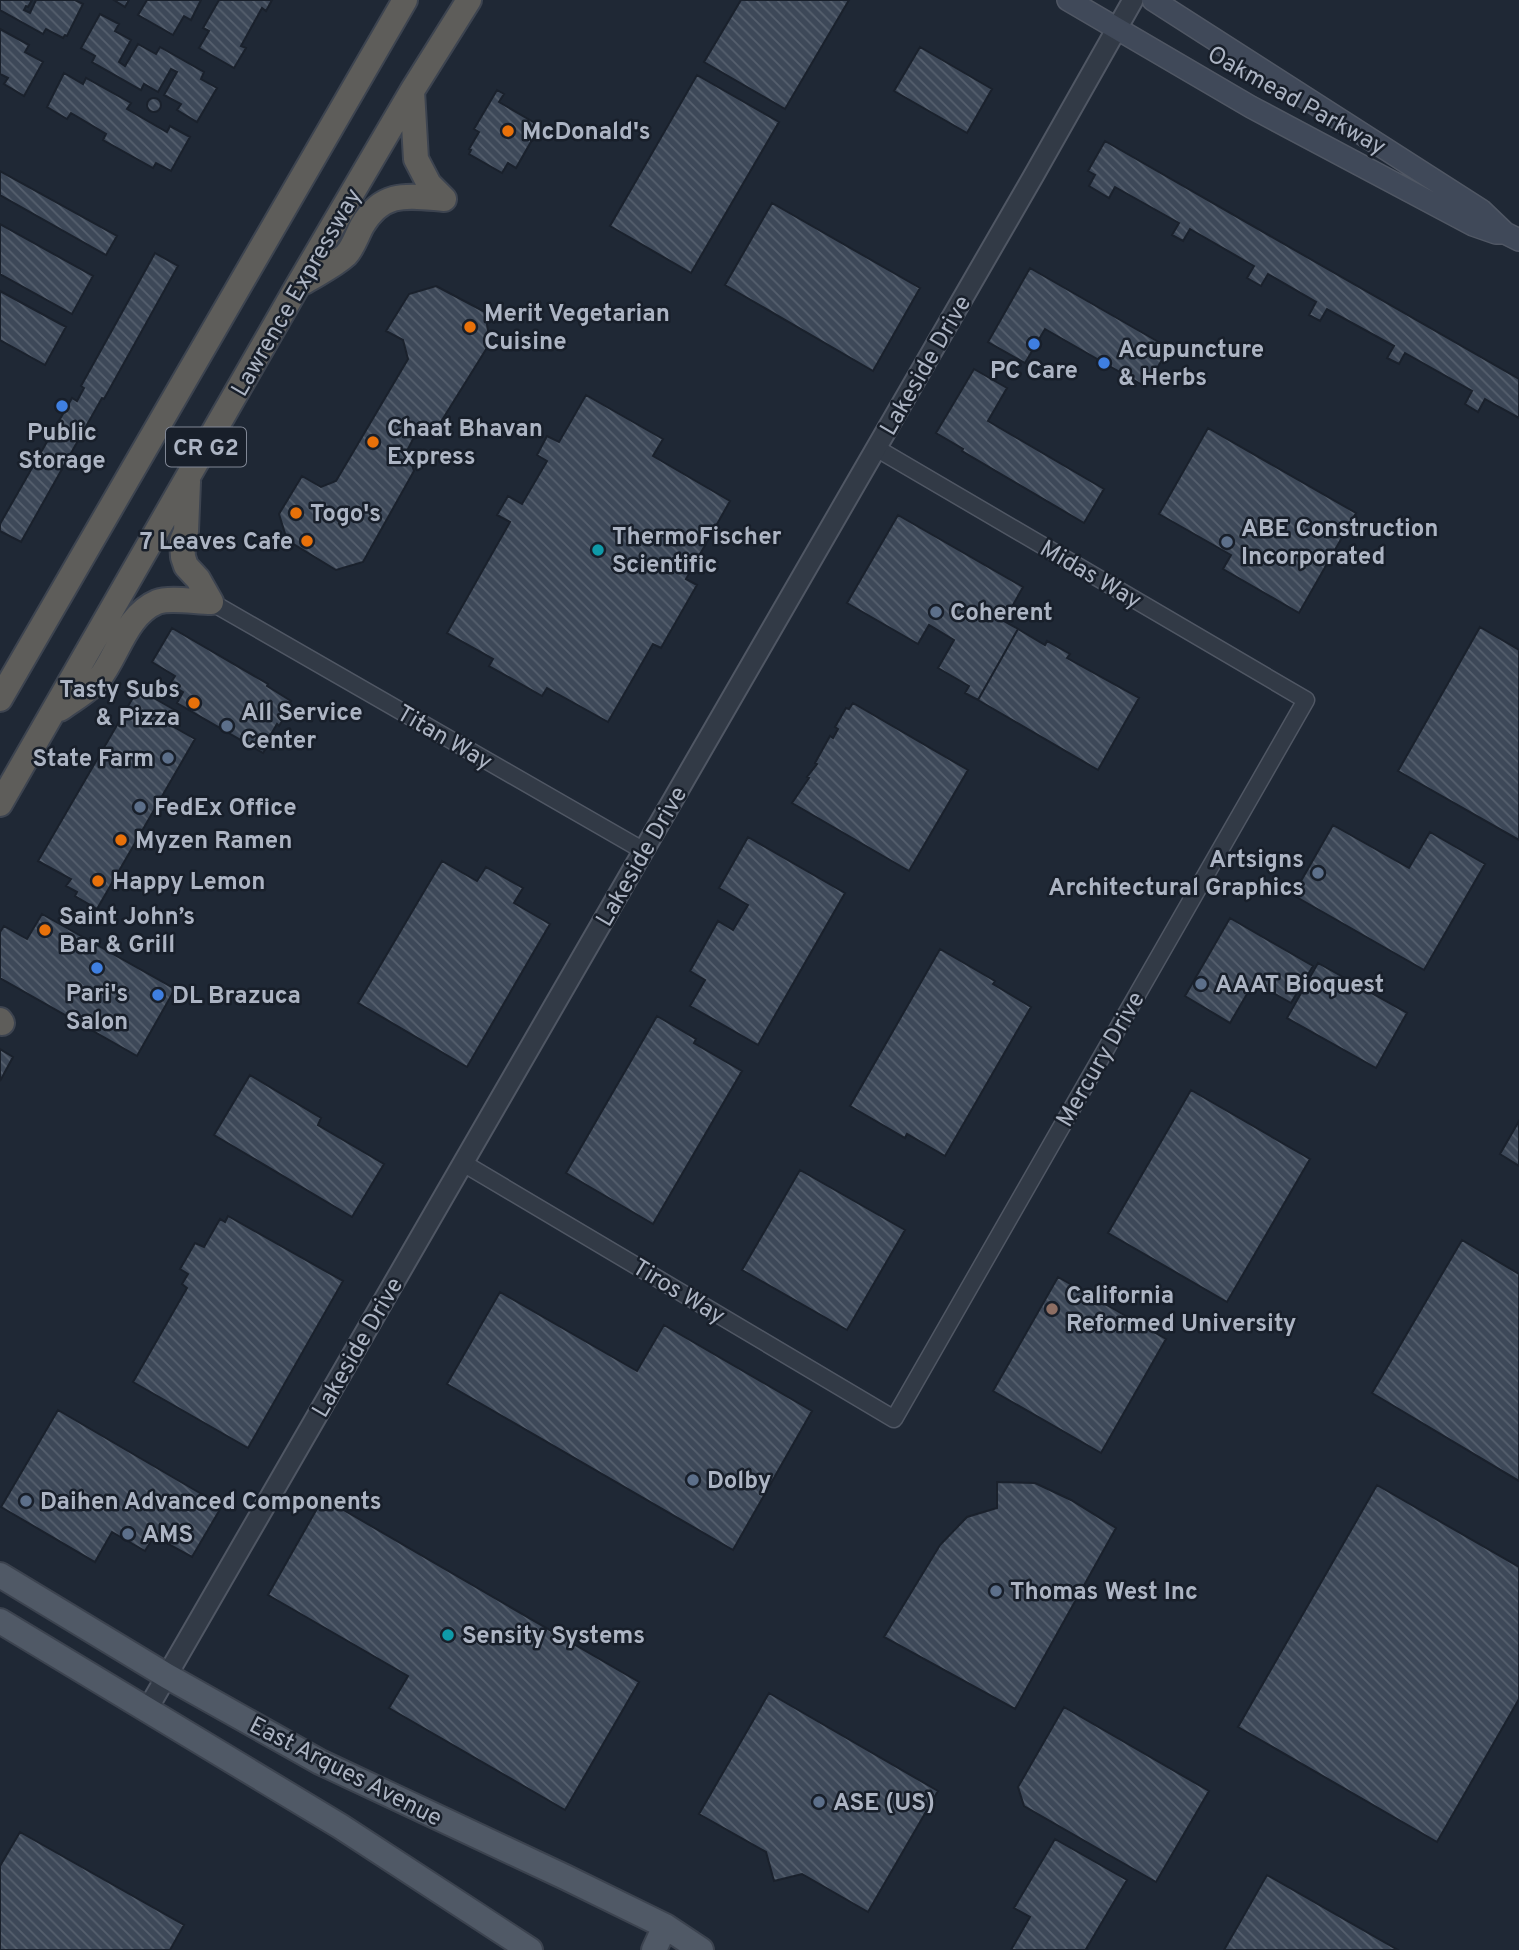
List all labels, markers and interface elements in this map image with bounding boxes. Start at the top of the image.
street label: Oakmead Parkway [1201,40,1391,163]
place label: McDonald's [522,118,651,148]
marker: McDonald's [500,123,516,139]
street label: Lawrence Expressway [226,183,370,403]
street label: Lakeside Drive [874,291,979,441]
place label: Merit Vegetarian Cuisine [484,300,670,358]
marker: Merit Vegetarian Cuisine [462,319,478,335]
marker: PC Care [1026,336,1042,352]
place label: Acupuncture & Herbs [1118,336,1264,394]
marker: Acupuncture & Herbs [1096,355,1112,371]
place label: PC Care [990,357,1078,387]
marker: Public Storage [54,398,70,414]
place label: Chaat Bhavan Express [387,415,543,473]
place label: Public Storage [18,419,106,477]
road number: CR G2 [166,428,246,466]
marker: Chaat Bhavan Express [365,434,381,450]
place label: Togo's [310,500,381,530]
marker: Togo's [288,505,304,521]
place label: ABE Construction Incorporated [1241,515,1438,573]
place label: ThermoFischer Scientific [612,523,782,581]
place label: 7 Leaves Cafe [140,528,293,558]
marker: 7 Leaves Cafe [299,533,315,549]
marker: ABE Construction Incorporated [1219,534,1235,550]
street label: Midas Way [1034,535,1146,617]
marker: ThermoFischer Scientific [590,542,606,558]
place label: Coherent [950,599,1053,629]
marker: Coherent [928,604,944,620]
place label: Tasty Subs & Pizza [59,676,180,734]
marker: Tasty Subs & Pizza [186,695,202,711]
place label: All Service Center [241,699,363,757]
street label: Titan Way [391,699,497,778]
marker: All Service Center [219,718,235,734]
place label: State Farm [33,745,154,775]
marker: State Farm [160,750,176,766]
street label: Lakeside Drive [590,782,695,932]
place label: FedEx Office [154,794,297,824]
marker: FedEx Office [132,799,148,815]
place label: Myzen Ramen [135,827,292,857]
marker: Myzen Ramen [113,832,129,848]
place label: Artsigns Architectural Graphics [1048,846,1304,904]
marker: Artsigns Architectural Graphics [1310,865,1326,881]
place label: Happy Lemon [112,868,265,898]
marker: Happy Lemon [90,873,106,889]
place label: Saint John’s Bar & Grill [59,903,195,961]
marker: Saint John’s Bar & Grill [37,922,53,938]
marker: Pari's Salon [89,960,105,976]
place label: AAAT Bioquest [1215,971,1384,1001]
marker: AAAT Bioquest [1193,976,1209,992]
place label: Pari's Salon [66,980,128,1038]
place label: DL Brazuca [172,982,301,1012]
marker: DL Brazuca [150,987,166,1003]
street label: Mercury Drive [1051,987,1153,1133]
street label: Tiros Way [626,1253,730,1332]
street label: Lakeside Drive [306,1273,411,1423]
place label: California Reformed University [1066,1282,1297,1340]
marker: California Reformed University [1044,1301,1060,1317]
place label: Dolby [707,1467,771,1497]
marker: Dolby [685,1472,701,1488]
place label: Daihen Advanced Components [40,1488,382,1518]
marker: Daihen Advanced Components [18,1493,34,1509]
place label: AMS [142,1521,193,1551]
marker: AMS [120,1526,136,1542]
place label: Thomas West Inc [1010,1578,1198,1608]
marker: Thomas West Inc [988,1583,1004,1599]
place label: Sensity Systems [462,1622,645,1652]
marker: Sensity Systems [440,1627,456,1643]
street label: East Arques Avenue [244,1711,447,1834]
place label: ASE (US) [833,1789,935,1819]
marker: ASE (US) [811,1794,827,1810]

